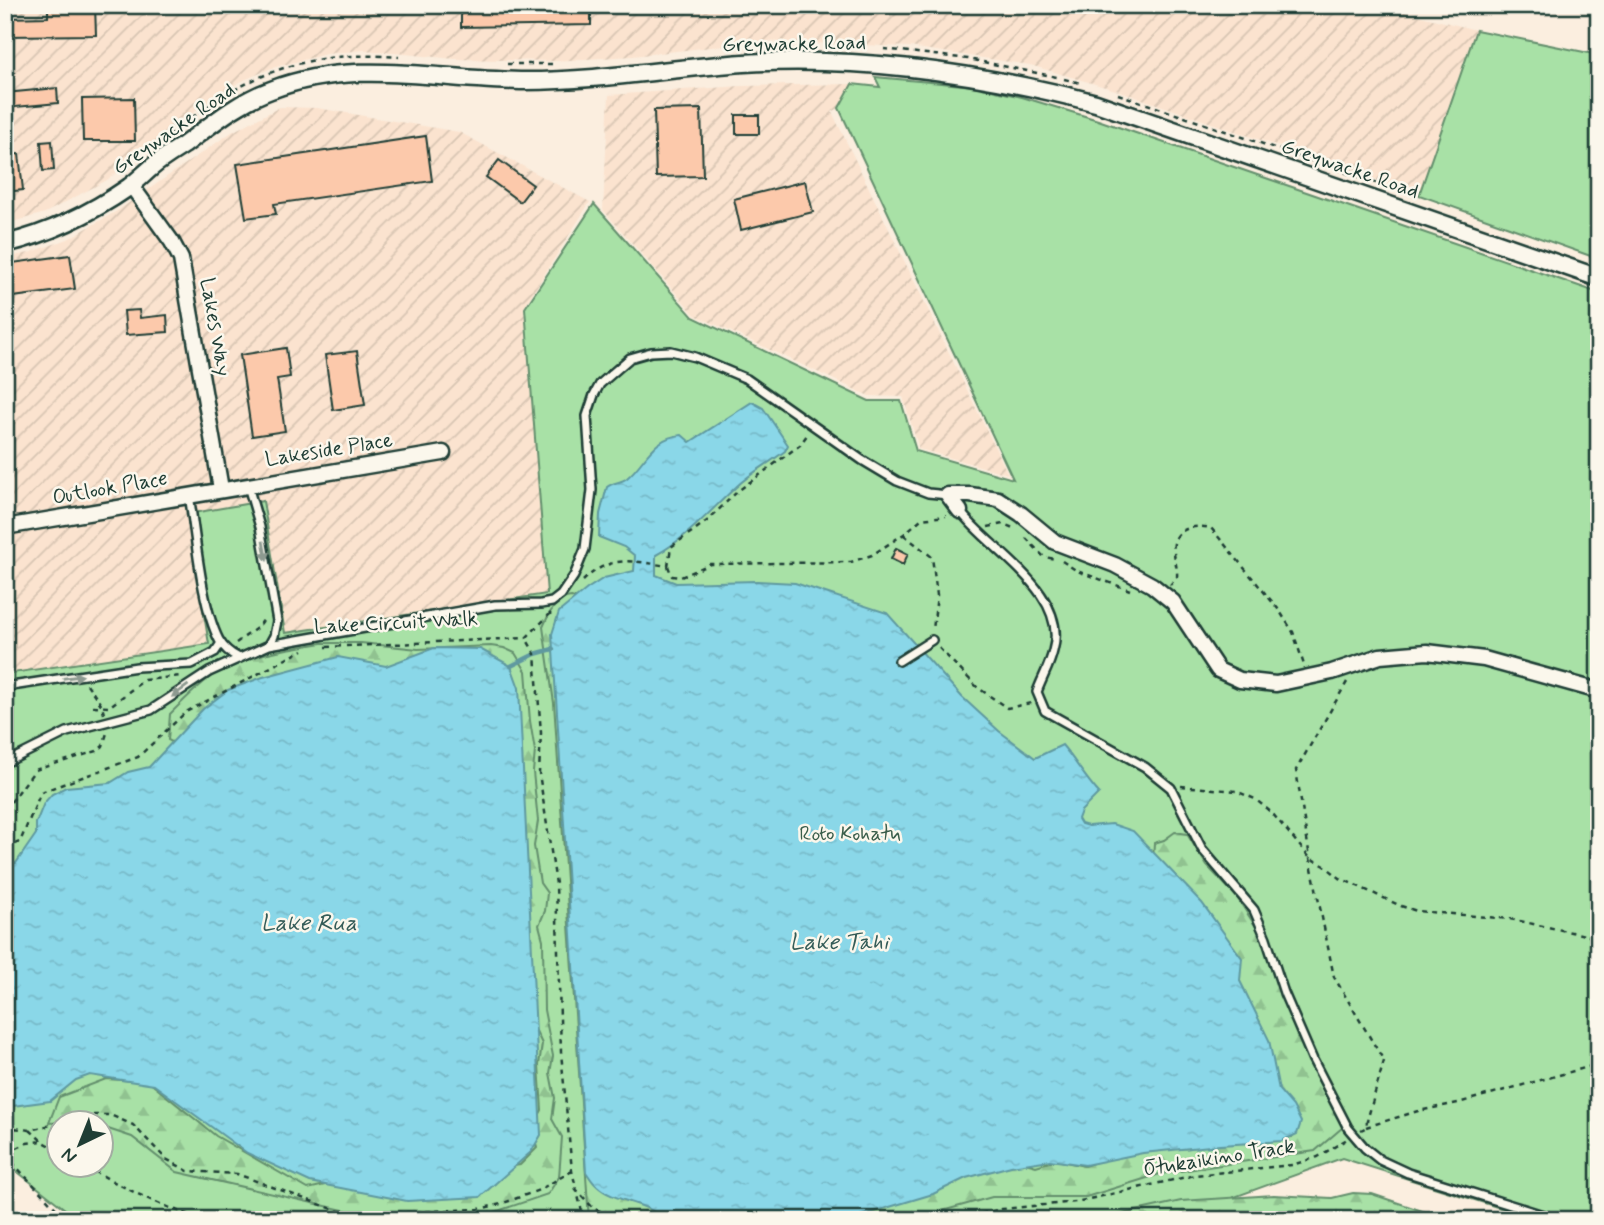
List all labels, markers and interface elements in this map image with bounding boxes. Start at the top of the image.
street label: Greywacke Road [722,29,866,59]
street label: Greywacke Road [107,76,241,182]
street label: Greywacke Road [1277,132,1423,206]
street label: Lakes Way [193,275,237,379]
street label: Lakeside Place [263,426,395,474]
street label: Outlook Place [50,464,170,512]
one-way arrow [260,540,271,562]
street label: Lake Circuit Walk [313,605,479,641]
one-way arrow [62,672,84,683]
one-way arrow [171,684,189,698]
park label: Roto Kohatu [799,820,901,848]
water label: Lake Rua [261,909,357,939]
water label: Lake Tahi [790,928,890,958]
north arrow [46,1110,116,1180]
street label: Ōtukaikino Track [1141,1132,1297,1184]
text: N [56,1142,83,1169]

